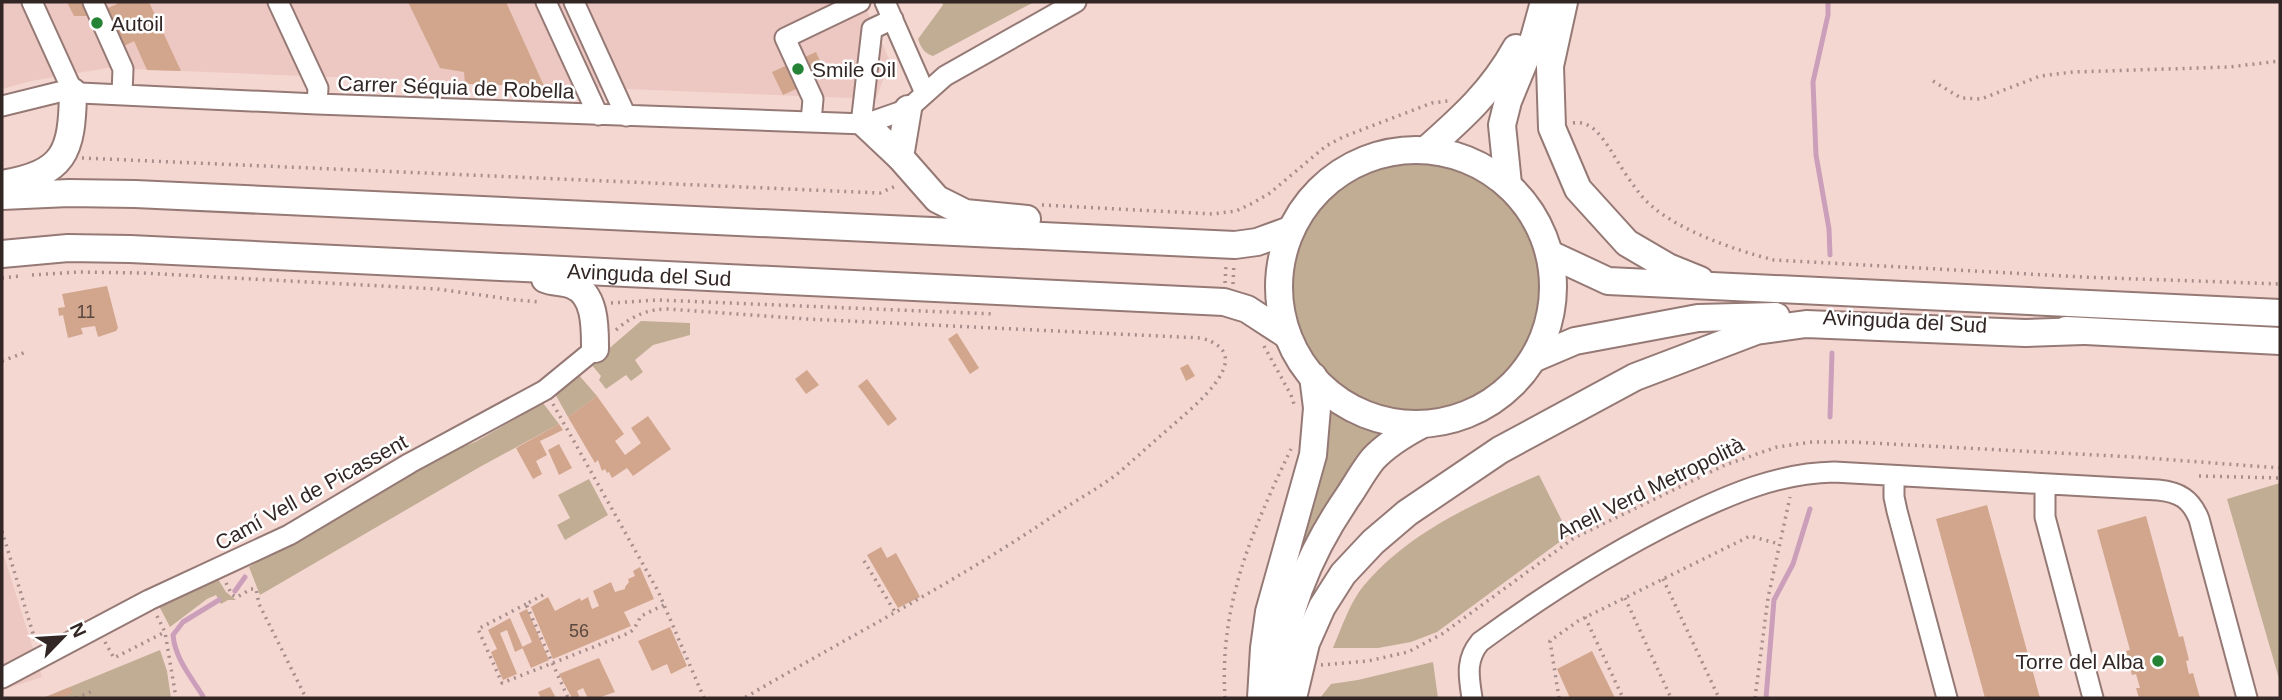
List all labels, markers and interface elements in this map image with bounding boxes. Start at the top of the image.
place label: Autoil [111,12,164,35]
marker: Autoil [89,15,105,31]
place label: Smile Oil [812,58,896,81]
marker: Smile Oil [790,61,806,77]
street label: Carrer Séquia de Robella [337,71,575,103]
street label: Avinguda del Sud [566,259,732,290]
house number: 11 [77,302,95,322]
street label: Avinguda del Sud [1822,305,1988,337]
street label: Camí Vell de Picassent [211,430,411,554]
street label: Anell Verd Metropolità [1553,432,1748,543]
north arrow [28,602,98,672]
text: N [66,619,90,641]
house number: 56 [569,621,589,641]
place label: Torre del Alba [2016,650,2144,673]
marker: Torre del Alba [2150,653,2166,669]

